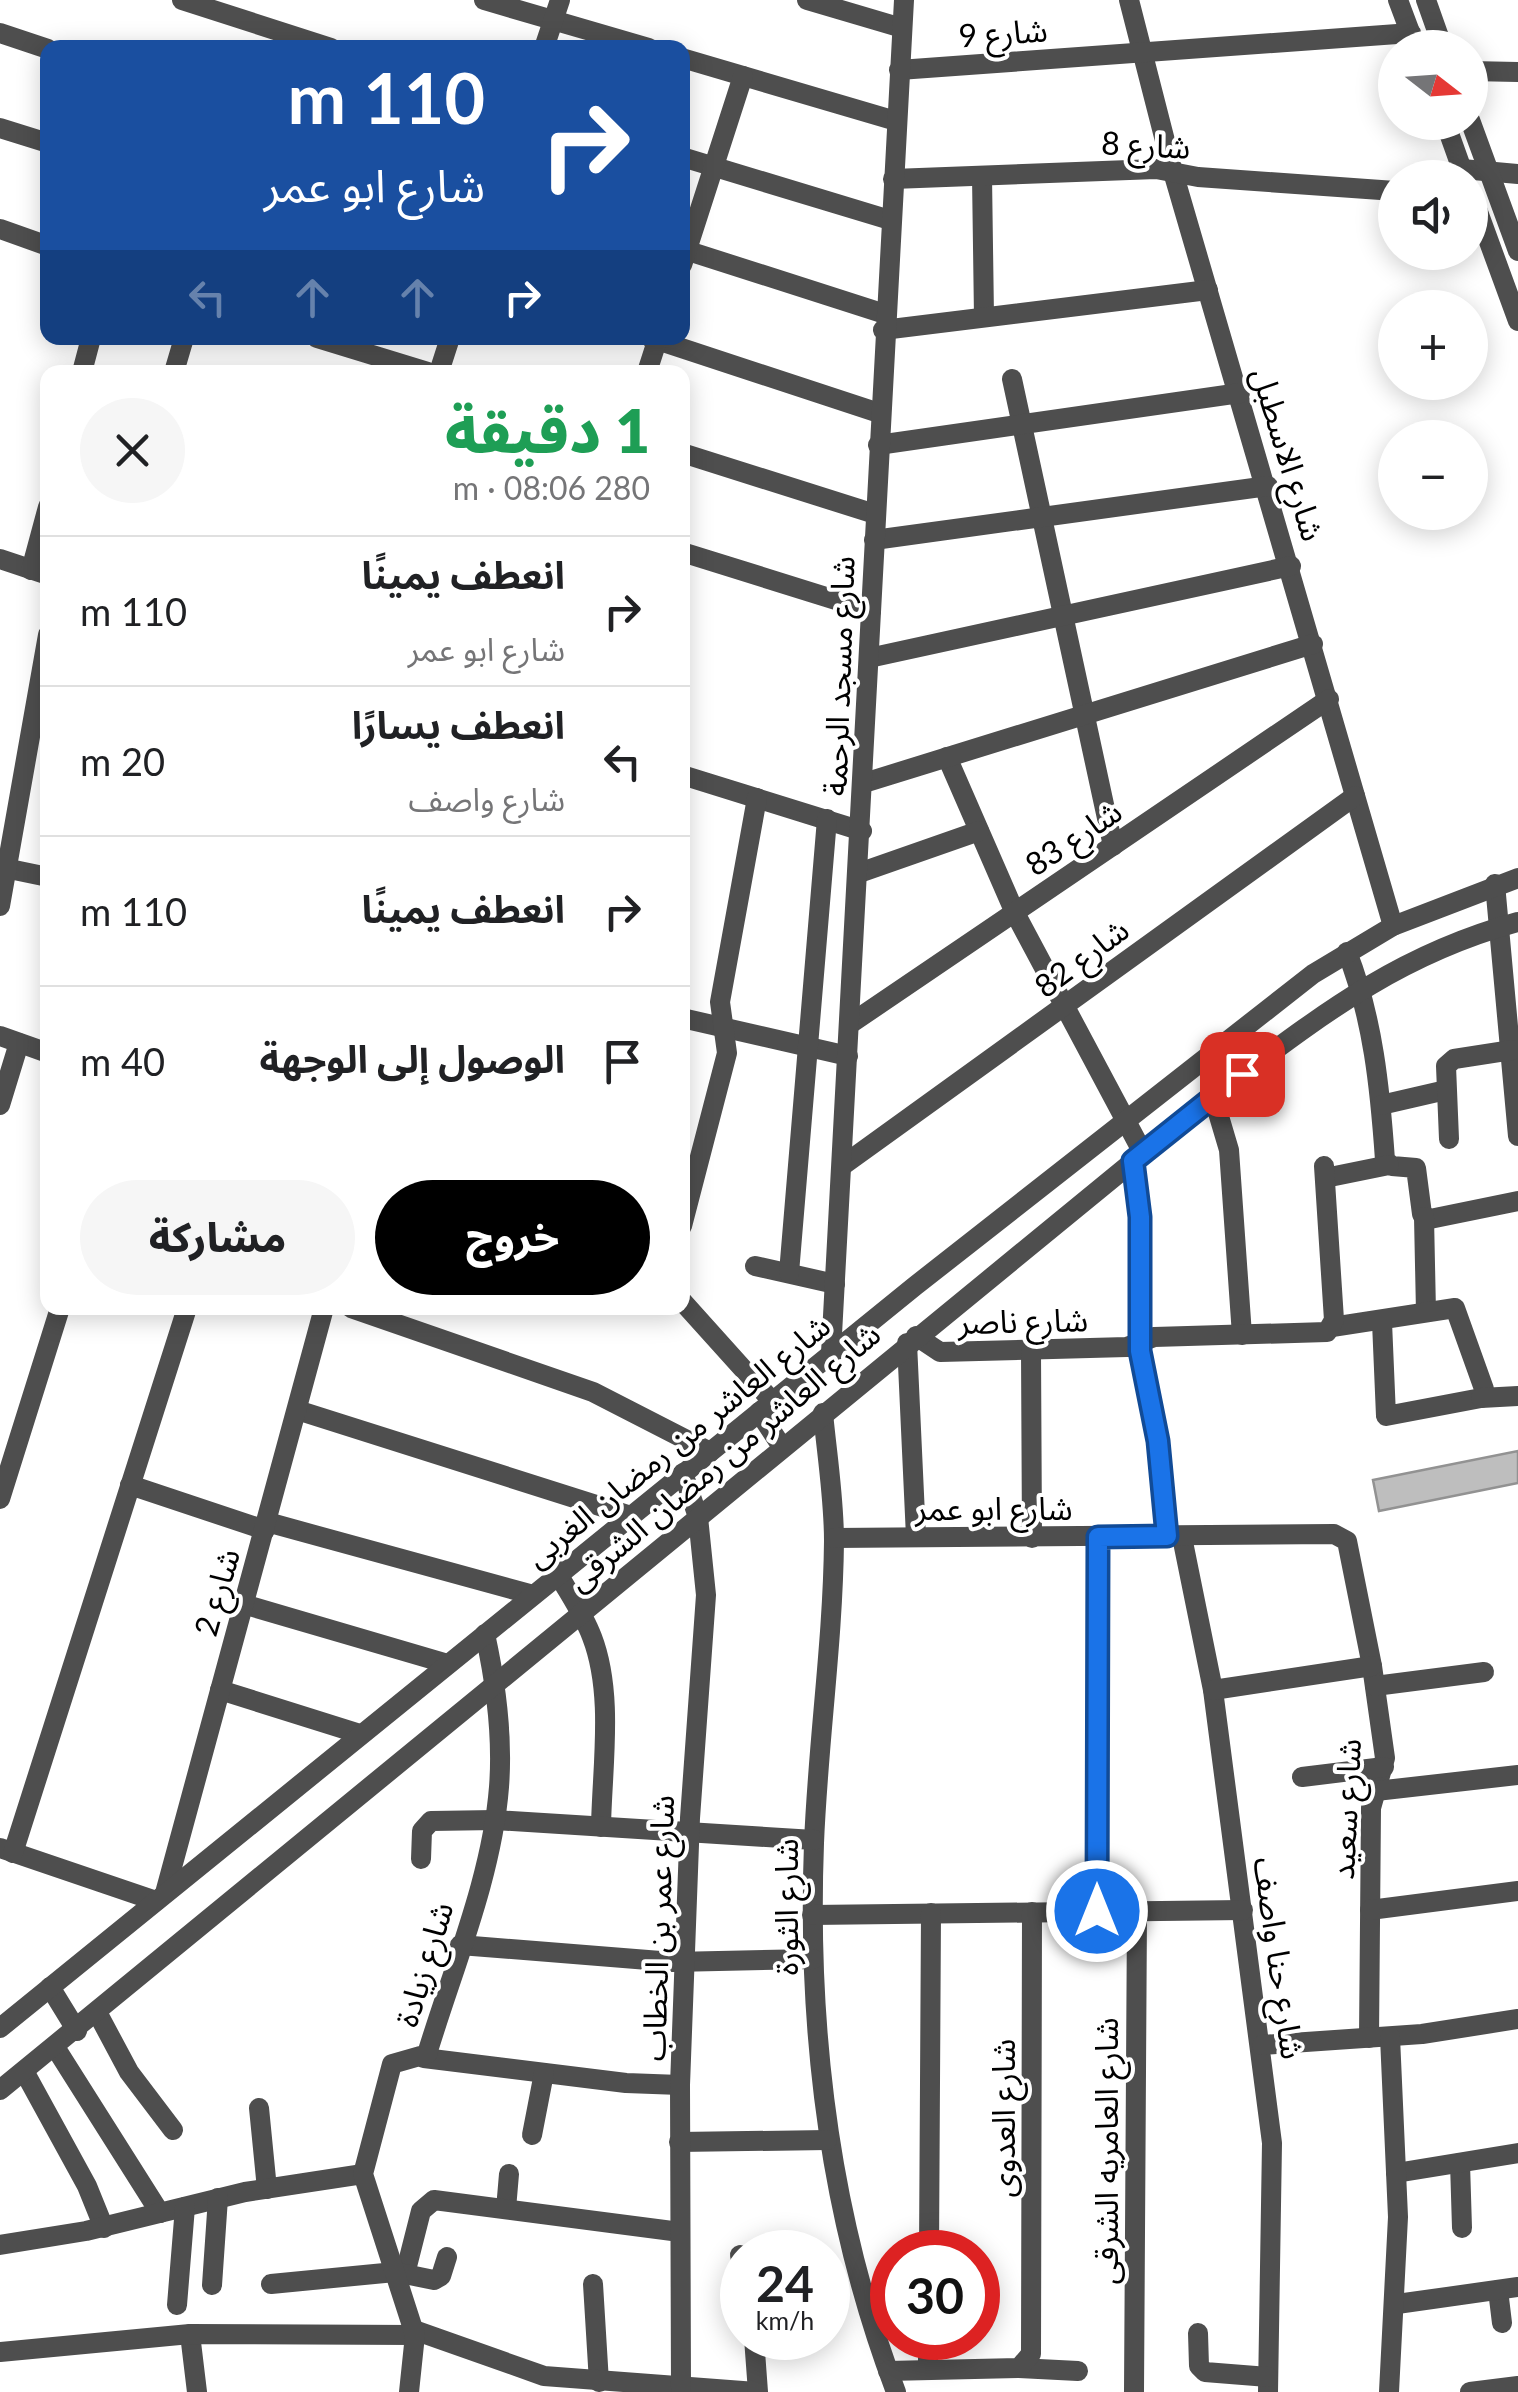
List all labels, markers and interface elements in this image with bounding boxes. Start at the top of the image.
street label: شارع 9 [957,9,1049,61]
north arrow [1378,30,1488,140]
map controls [1378,30,1488,530]
text: 110 m [288,55,485,139]
icon: right [520,80,650,210]
street label: شارع 8 [1100,122,1192,172]
text: شارع ابو عمر [264,158,485,212]
button: sound [1378,160,1488,270]
icon: left [180,270,235,325]
icon: ahead [285,270,340,325]
icon: ahead [390,270,445,325]
icon: right [495,270,550,325]
button: + [1378,290,1488,400]
street label: شارع الاسطبل [1238,363,1334,547]
text: 1 دقيقة [445,394,650,466]
button: close [80,398,185,503]
button: − [1378,420,1488,530]
text: 280 m · 08:06 [453,468,650,507]
text: انعطف يمينًا [361,551,565,597]
street label: شارع مسجد الرحمة [814,555,868,797]
icon: right [595,584,650,639]
text: 110 m [80,588,187,634]
text: شارع ابو عمر [408,629,565,668]
text: انعطف يسارًا [352,701,565,747]
icon: left [595,734,650,789]
text: 20 m [80,738,165,784]
text: شارع واصف [408,779,565,818]
street label: شارع 83 [1017,791,1132,888]
icon: right [595,884,650,939]
text: انعطف يمينًا [361,885,565,931]
text: 110 m [80,888,187,934]
street label: شارع 82 [1026,909,1139,1010]
pin [1200,1032,1285,1117]
icon: arrive [595,1034,650,1089]
text: الوصول إلى الوجهة [260,1035,565,1081]
text: 40 m [80,1038,165,1084]
icon: arrive [1215,1047,1270,1102]
button: مشاركة [80,1180,355,1295]
button: خروج [375,1180,650,1295]
street label: شارع ناصر [957,1299,1088,1347]
street label: شارع العاشر من رمضان الغربى [517,1305,841,1579]
street label: شارع العاشر من رمضان الشرقى [559,1314,891,1603]
street label: شارع ابو عمر [914,1488,1073,1533]
street label: شارع 2 [185,1544,253,1642]
street label: شارع سعيد [1322,1737,1374,1881]
street label: شارع عمر بن الخطاب [633,1794,687,2062]
street label: شارع الثورة [766,1839,811,1975]
street label: شارع حنا واصف [1241,1854,1313,2062]
position arrow [1045,1859,1149,1963]
street label: شارع زيادة [386,1897,466,2033]
street label: شارع العامريه الشرقى [1086,2017,1131,2285]
street label: شارع العدوى [983,2039,1028,2197]
speed limit sign: 30 [870,2230,1000,2360]
text: 24 [756,2253,814,2313]
text: km/h [756,2305,814,2335]

